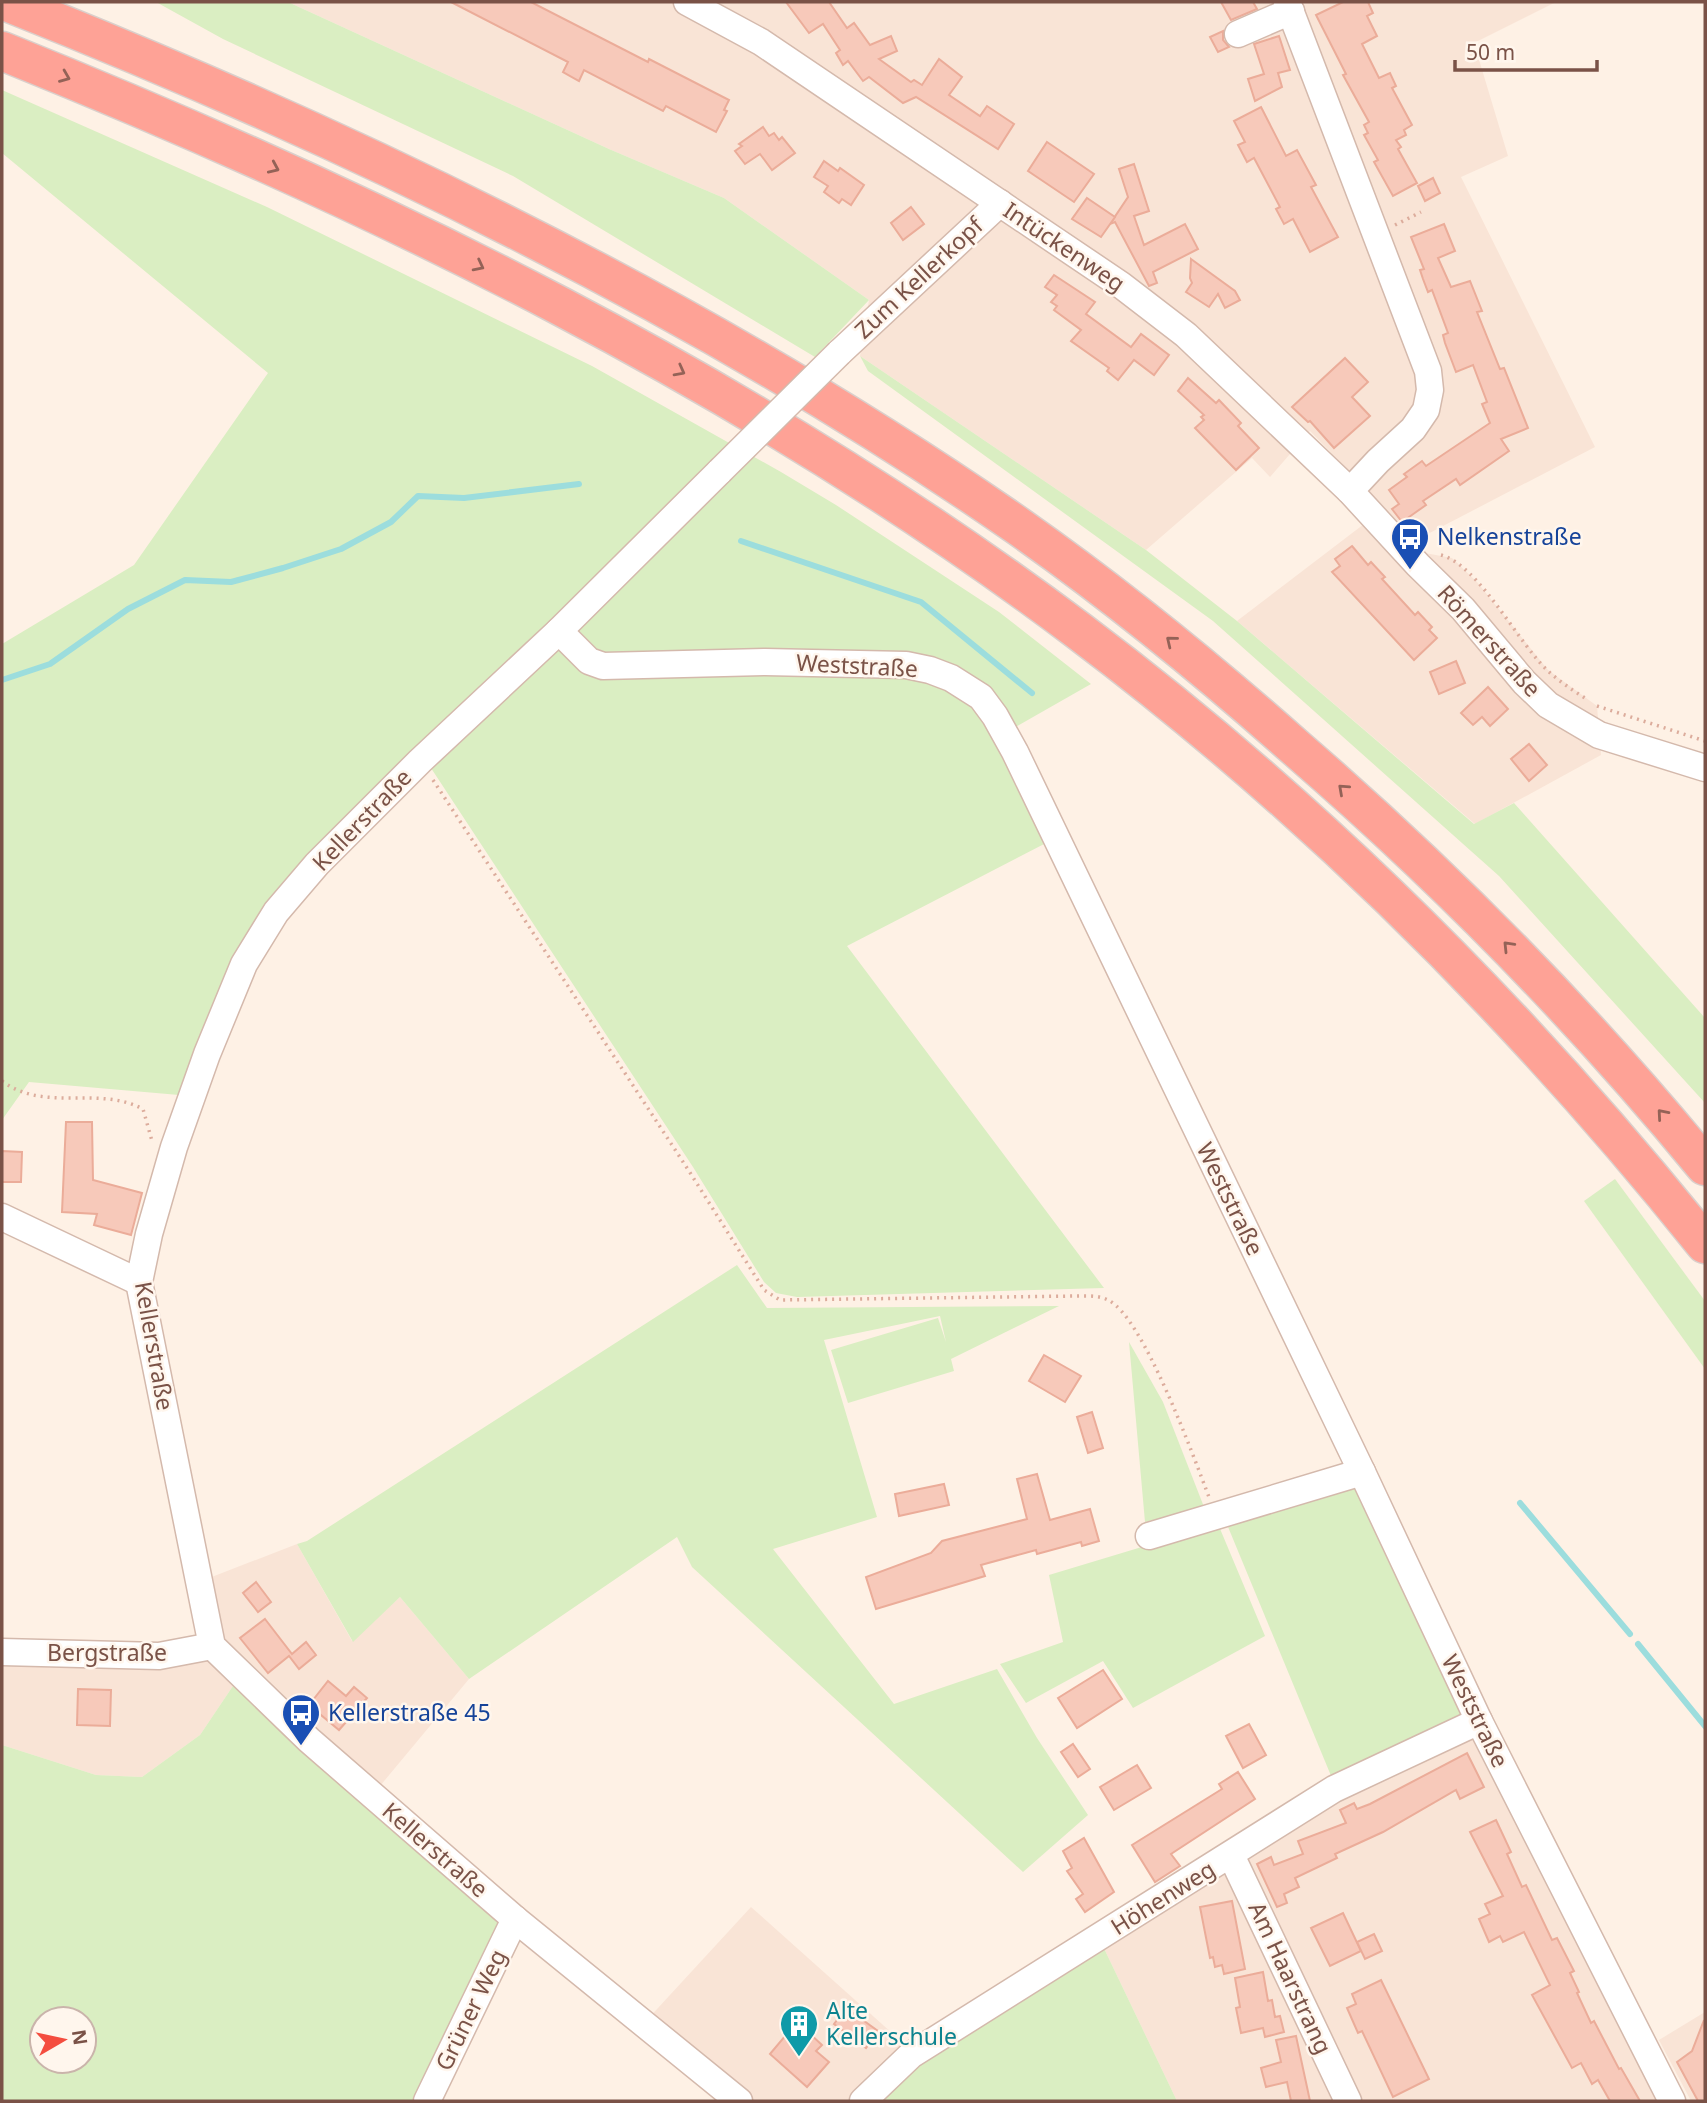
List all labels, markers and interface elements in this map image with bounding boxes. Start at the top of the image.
scale bar [1455,28,1597,72]
text: 50 m [1466,38,1515,66]
one-way arrow [58,68,70,82]
one-way arrow [266,160,279,174]
street label: Intückenweg [997,194,1132,299]
street label: Zum Kellerkopf [847,209,990,345]
one-way arrow [472,257,484,271]
one-way arrow [673,363,686,376]
bus stop icon: Nelkenstraße [1389,516,1431,571]
place label: Nelkenstraße [1437,520,1582,552]
street label: Römerstraße [1431,577,1549,703]
one-way arrow [1166,637,1178,650]
street label: Weststraße [795,646,919,684]
street label: Kellerstraße [305,761,418,877]
one-way arrow [1338,785,1351,797]
one-way arrow [1503,942,1516,955]
one-way arrow [1658,1109,1670,1122]
street label: Weststraße [1190,1137,1272,1260]
street label: Kellerstraße [128,1279,182,1413]
street label: Bergstraße [47,1636,167,1668]
street label: Weststraße [1435,1649,1517,1772]
bus stop icon: Kellerstraße 45 [280,1692,322,1747]
place label: Kellerstraße 45 [328,1696,491,1728]
street label: Kellerstraße [376,1794,495,1904]
street label: Höhenweg [1104,1852,1221,1942]
street label: Am Haarstrang [1242,1896,1340,2059]
street label: Grüner Weg [427,1944,513,2076]
place label: Alte Kellerschule [826,1994,957,2052]
building icon: Alte Kellerschule [778,2003,820,2058]
north arrow [28,2005,98,2075]
text: N [66,2028,94,2047]

